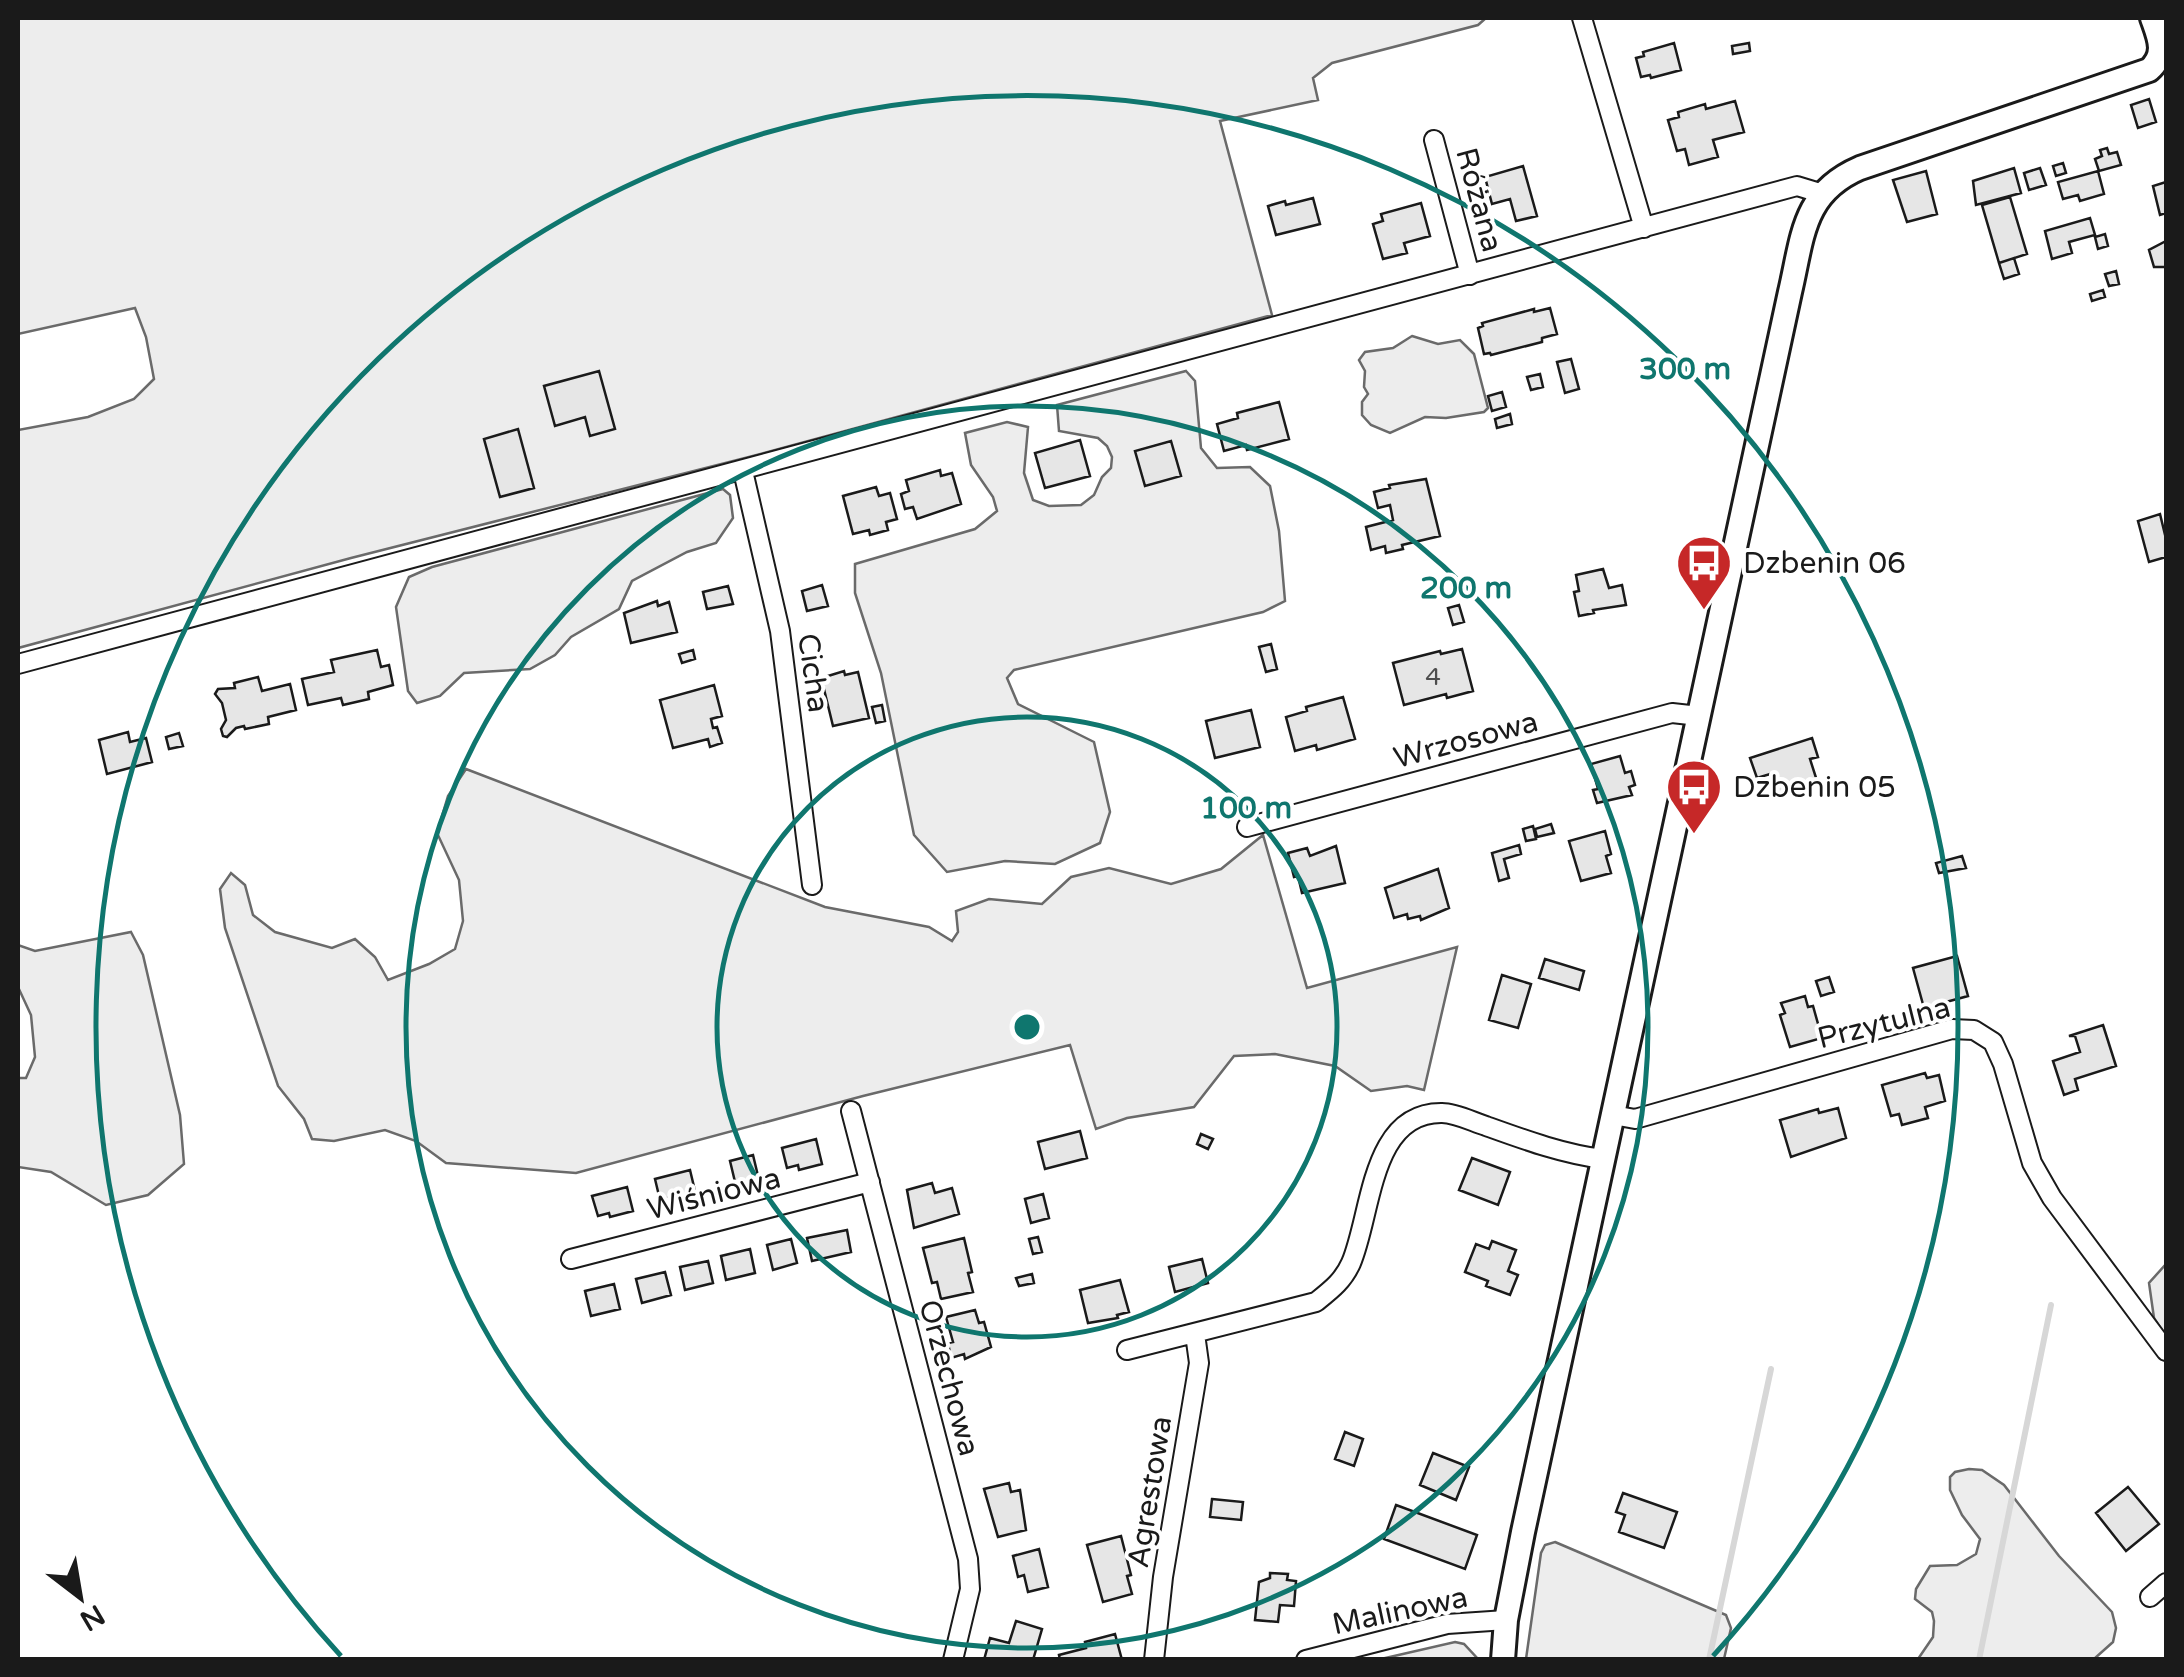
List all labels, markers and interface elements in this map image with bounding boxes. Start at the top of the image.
street label: Różana [1447,144,1511,256]
text: 300 m [1639,351,1731,388]
bus stop icon: Dzbenin 06 [1674,533,1734,612]
place label: Dzbenin 06 [1743,545,1906,582]
text: 200 m [1420,570,1512,607]
street label: Cicha [789,631,837,715]
house number: 4 [1425,662,1441,692]
street label: Wrzosowa [1390,703,1542,777]
bus stop icon: Dzbenin 05 [1664,757,1724,836]
place label: Dzbenin 05 [1733,769,1896,806]
text: 100 m [1200,790,1292,827]
street label: Przytulna [1814,989,1954,1057]
centre of rings [1009,1009,1045,1045]
street label: Wiśniowa [643,1160,785,1228]
street label: Orzechowa [910,1296,988,1460]
street label: Agrestowa [1120,1414,1180,1570]
north arrow [30,1547,130,1647]
street label: Malinowa [1329,1579,1471,1643]
text: N [74,1597,111,1638]

